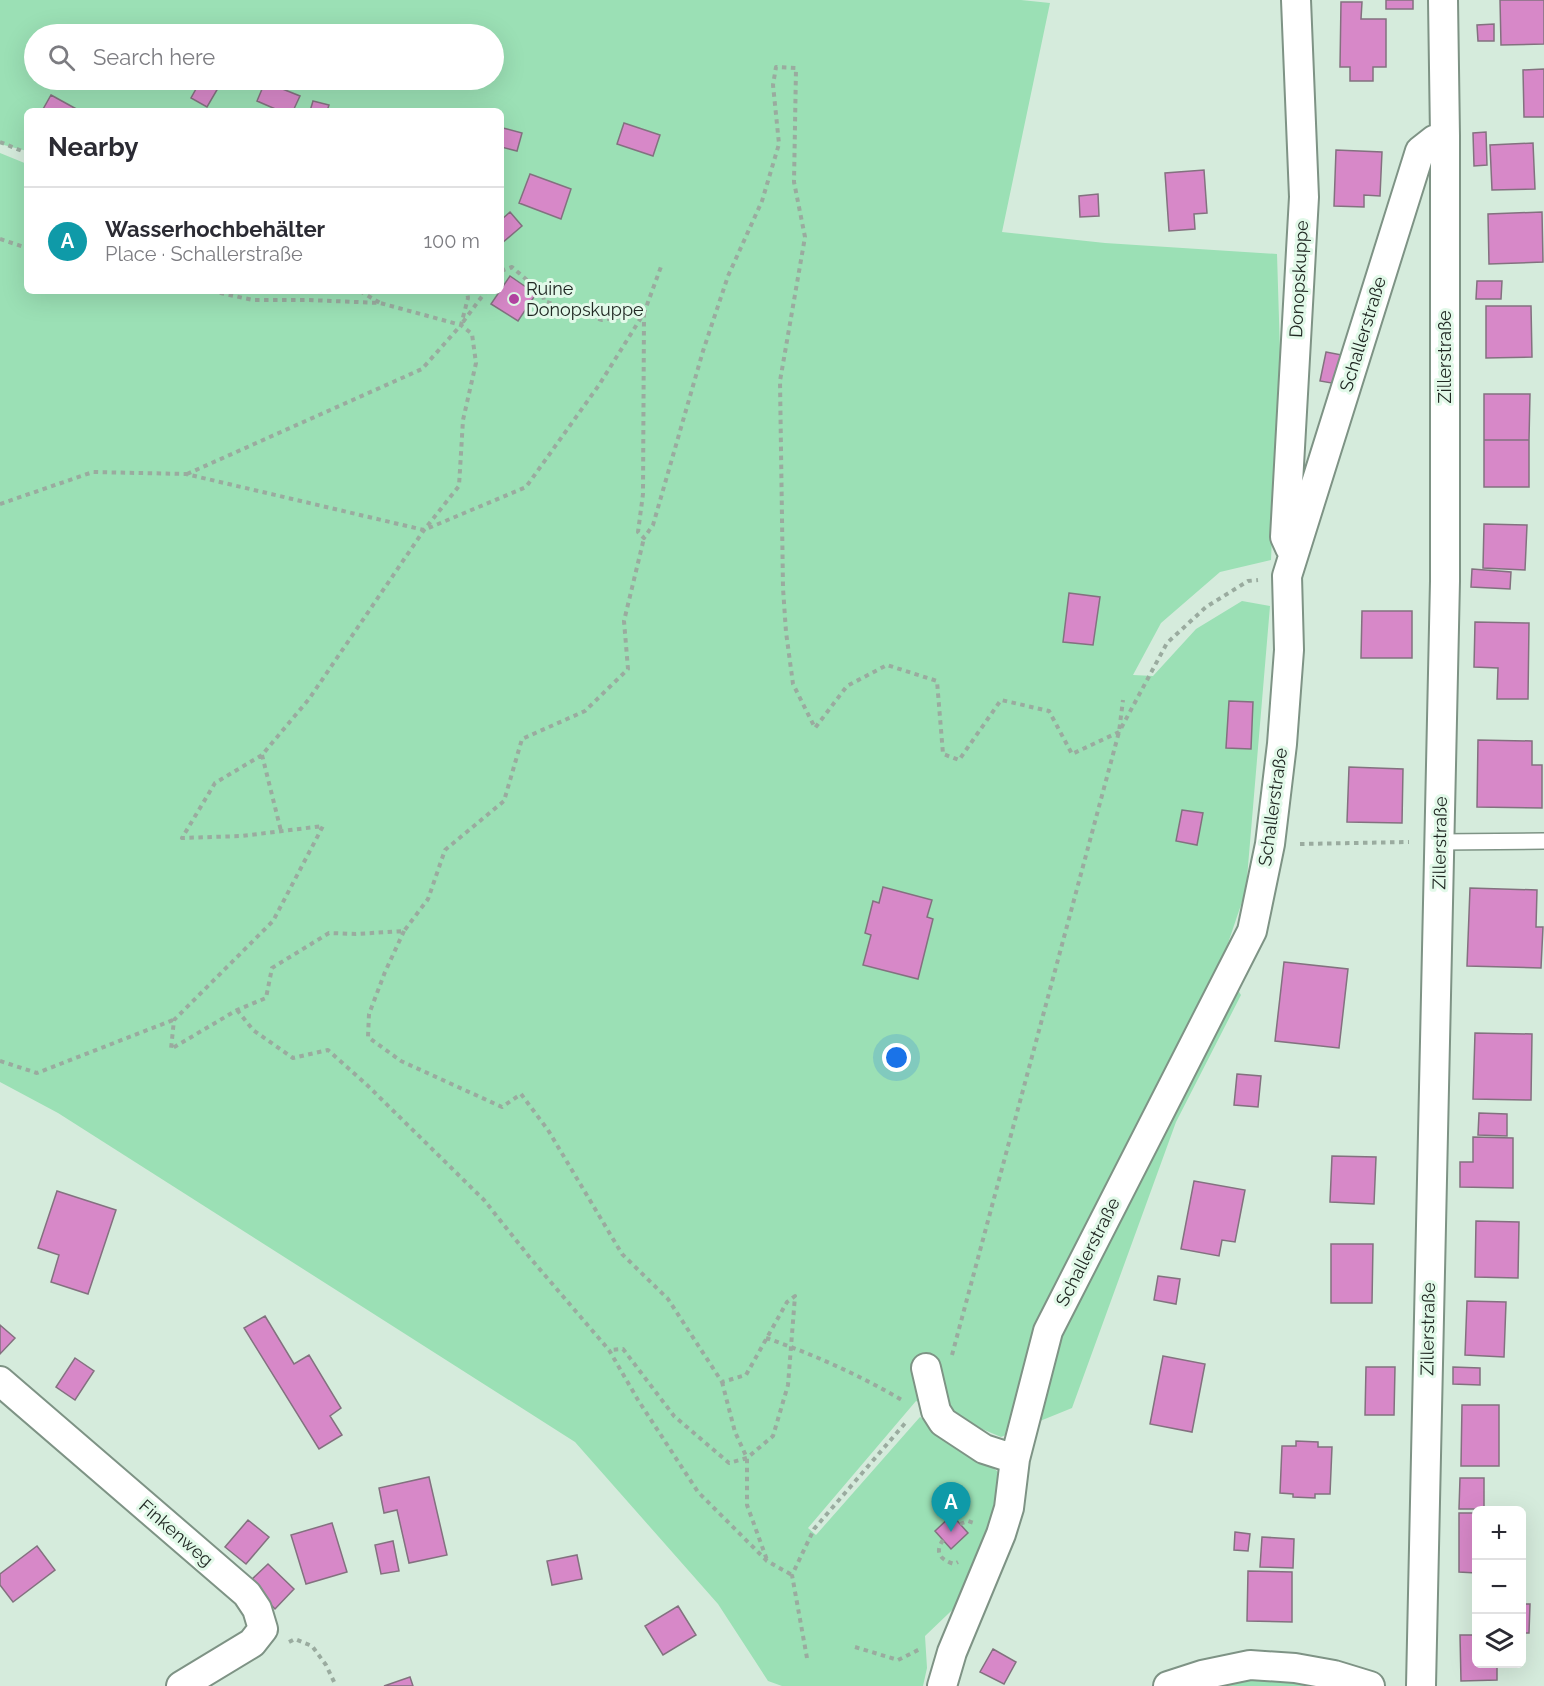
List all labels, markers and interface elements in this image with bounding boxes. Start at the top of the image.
search box [24,24,504,90]
icon: search [45,41,78,74]
text: Search here [93,44,215,70]
text: Nearby [48,132,138,162]
text: Wasserhochbehälter [105,216,325,242]
street label: Donopskuppe [1285,219,1312,338]
text: A [61,229,74,253]
text: 100 m [423,229,480,253]
text: Place · Schallerstraße [105,242,303,266]
street label: Schallerstraße [1335,273,1390,394]
place label: Ruine Donopskuppe [526,278,644,320]
marker: Ruine Donopskuppe [507,292,521,306]
street label: Zillerstraße [1434,310,1455,404]
street label: Schallerstraße [1254,746,1291,867]
street label: Zillerstraße [1428,796,1451,890]
your location [882,1043,911,1072]
street label: Schallerstraße [1051,1194,1124,1310]
street label: Zillerstraße [1416,1282,1439,1376]
pin: A [932,1482,970,1532]
street label: Finkenweg [135,1495,218,1570]
map controls [1472,1506,1526,1668]
button: + [1472,1506,1526,1560]
button: − [1472,1560,1526,1614]
button: layers [1472,1614,1526,1668]

